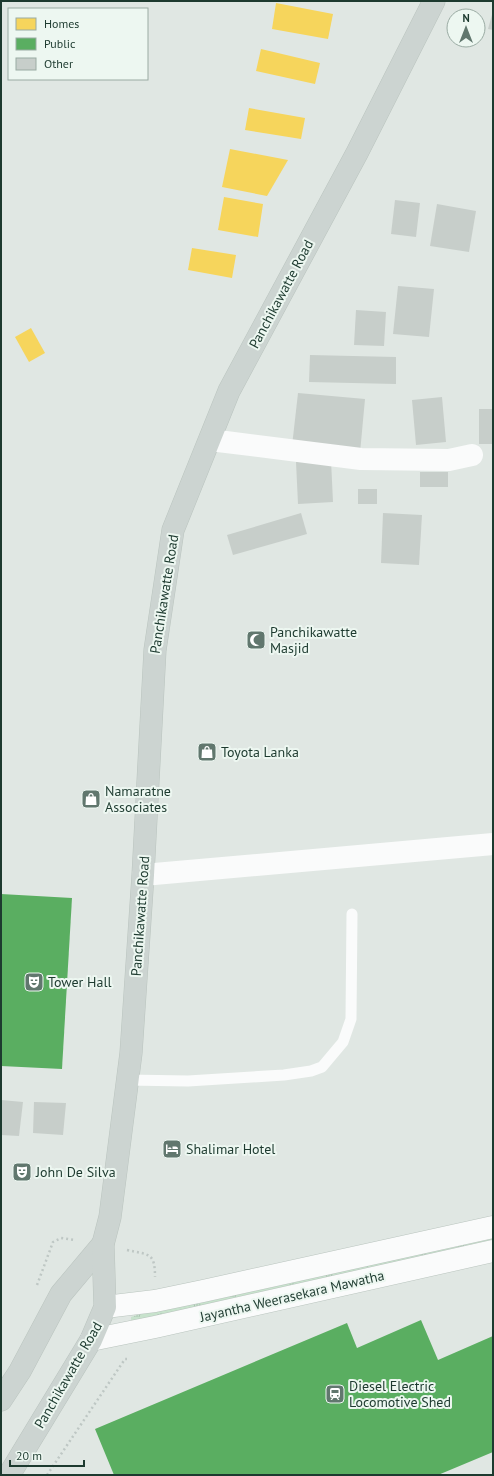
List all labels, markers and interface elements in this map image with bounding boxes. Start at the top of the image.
legend [8,8,148,80]
north arrow [446,8,486,48]
text: N [462,11,470,25]
text: Homes [44,16,79,31]
text: Public [44,36,76,51]
text: Other [44,56,73,71]
street label: Panchikawatte Road [245,237,317,351]
street label: Panchikawatte Road [146,533,182,655]
place label: Panchikawatte Masjid [270,623,357,657]
mosque icon: Panchikawatte Masjid [245,629,267,651]
shop icon: Toyota Lanka [196,741,218,763]
place label: Toyota Lanka [221,743,299,761]
place label: Namaratne Associates [105,782,171,816]
shop icon: Namaratne Associates [80,788,102,810]
street label: Panchikawatte Road [127,855,153,977]
theatre icon: Tower Hall [23,971,45,993]
place label: Tower Hall [48,973,112,991]
hotel icon: Shalimar Hotel [161,1138,183,1160]
place label: Shalimar Hotel [186,1140,275,1158]
theatre icon: John De Silva [11,1161,33,1183]
place label: John De Silva [35,1163,116,1181]
street label: Jayantha Weerasekara Mawatha [197,1266,386,1326]
street label: Panchikawatte Road [30,1318,106,1432]
place label: Diesel Electric Locomotive Shed [349,1377,451,1411]
station icon: Diesel Electric Locomotive Shed [324,1383,346,1405]
scale bar [10,1442,84,1468]
text: 20 m [16,1448,42,1463]

